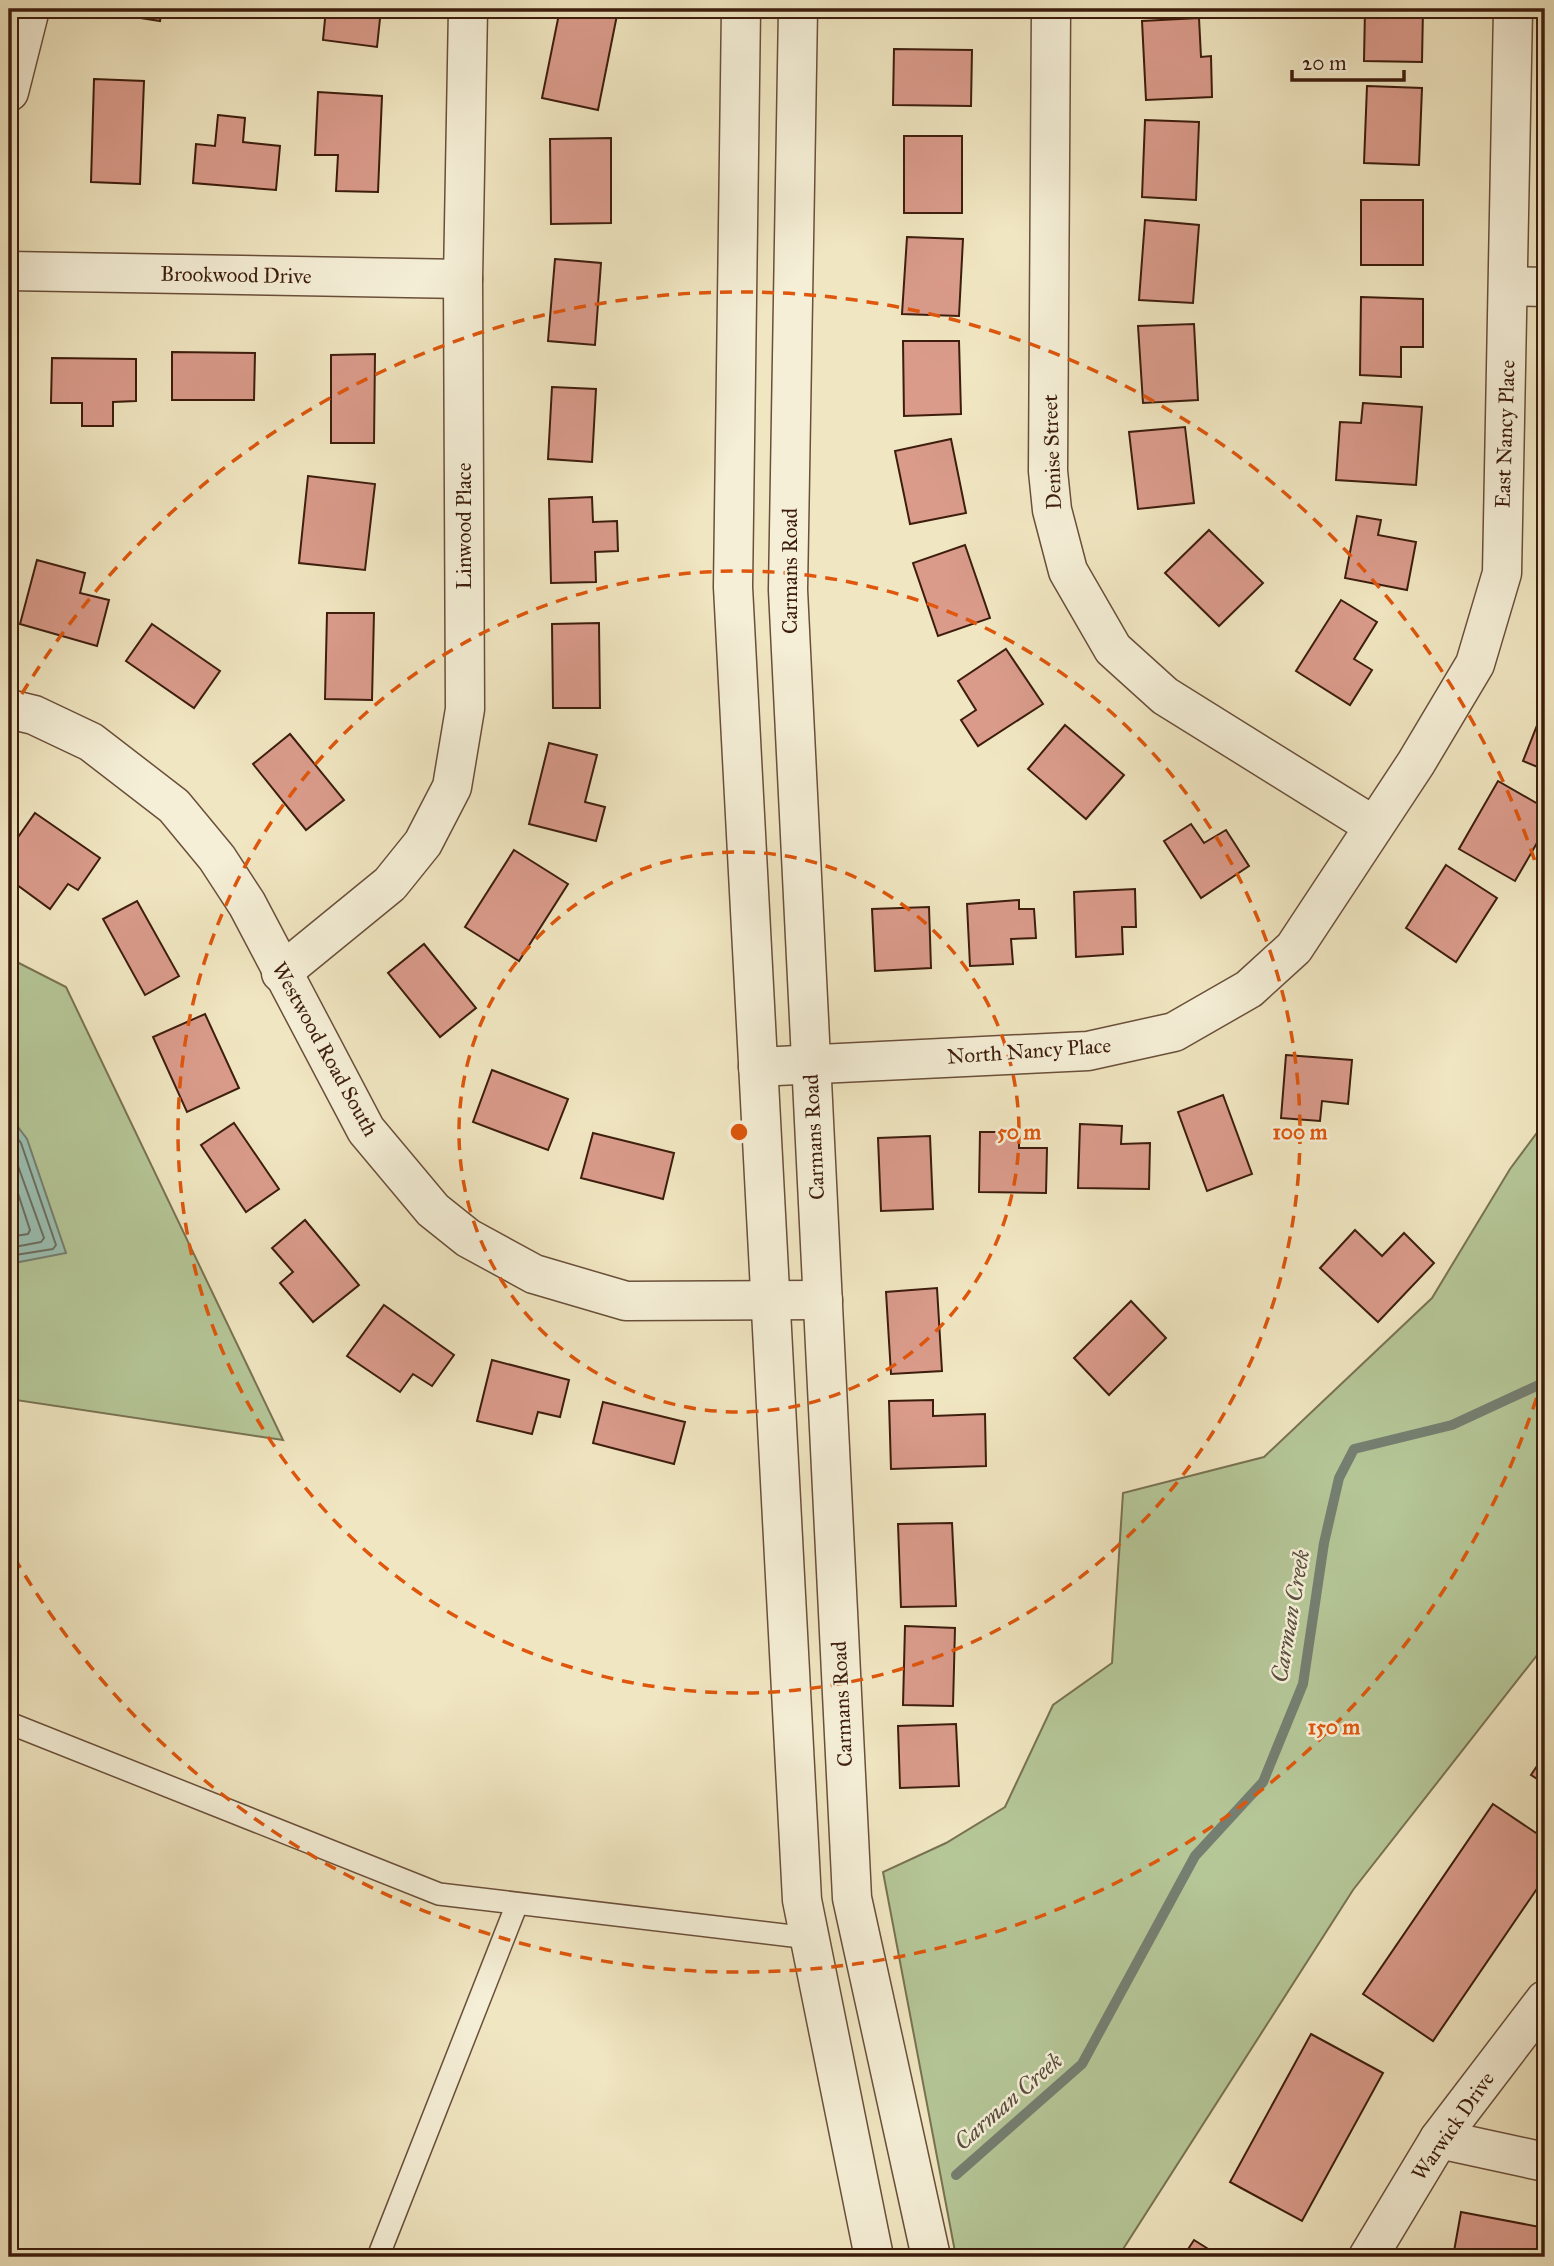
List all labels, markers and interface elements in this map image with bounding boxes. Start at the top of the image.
scale bar [1292,38,1404,82]
text: 20 m [1302,50,1347,76]
street label: Brookwood Drive [160,261,312,289]
street label: East Nancy Place [1489,359,1521,509]
street label: Denise Street [1037,393,1067,510]
street label: Linwood Place [451,462,477,589]
street label: Carmans Road [777,508,803,634]
street label: Westwood Road South [266,957,384,1141]
street label: North Nancy Place [946,1032,1112,1070]
street label: Carmans Road [798,1073,830,1201]
text: 50 m [997,1119,1041,1145]
text: 100 m [1273,1119,1328,1145]
centre of rings [727,1120,751,1144]
water label: Carman Creek [1265,1547,1315,1685]
street label: Carmans Road [826,1640,858,1768]
text: 150 m [1308,1714,1360,1740]
water label: Carman Creek [948,2046,1068,2156]
street label: Warwick Drive [1406,2066,1500,2185]

